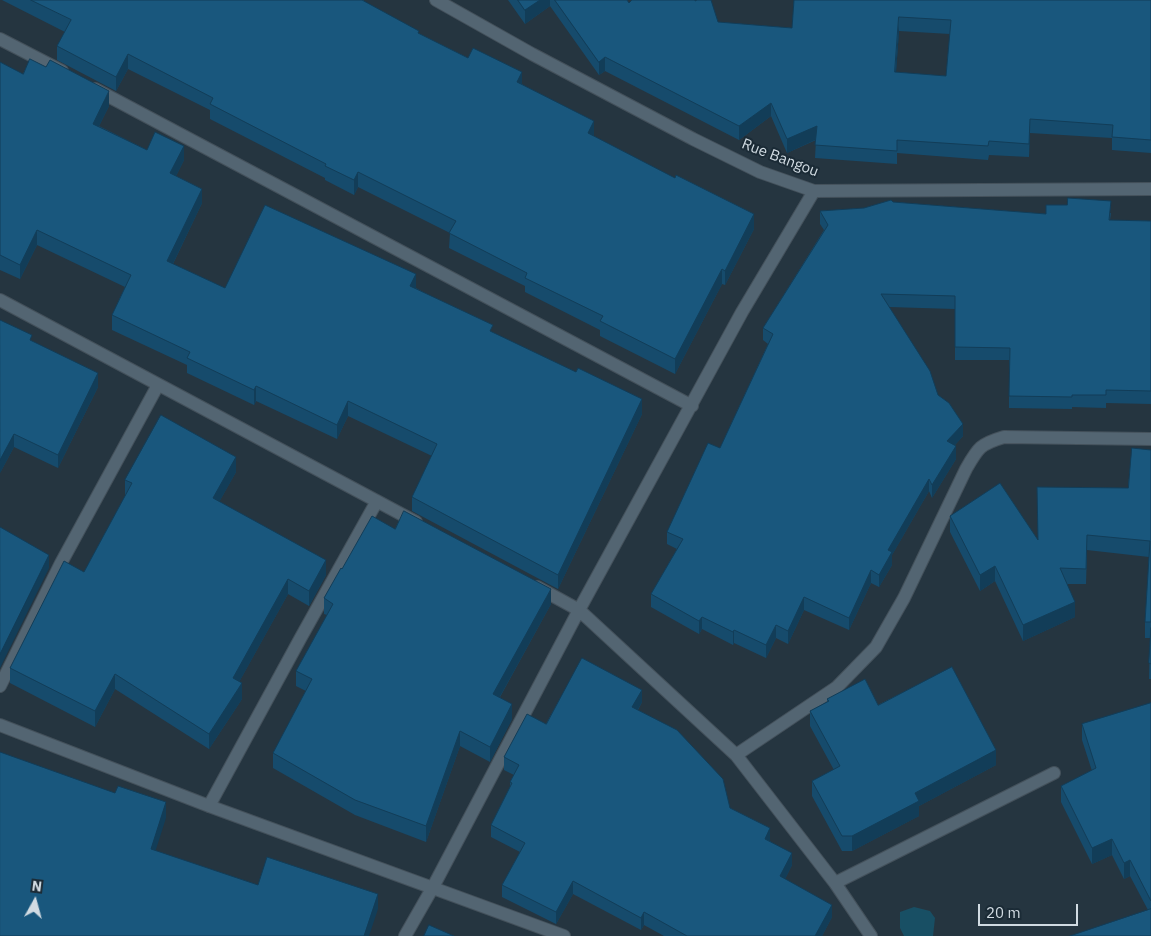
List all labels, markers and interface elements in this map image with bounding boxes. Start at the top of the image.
street label: Rue Bangou [739,135,821,181]
north arrow [10,876,60,926]
text: N [31,877,43,896]
scale bar [981,894,1081,926]
text: 20 m [986,903,1021,922]

